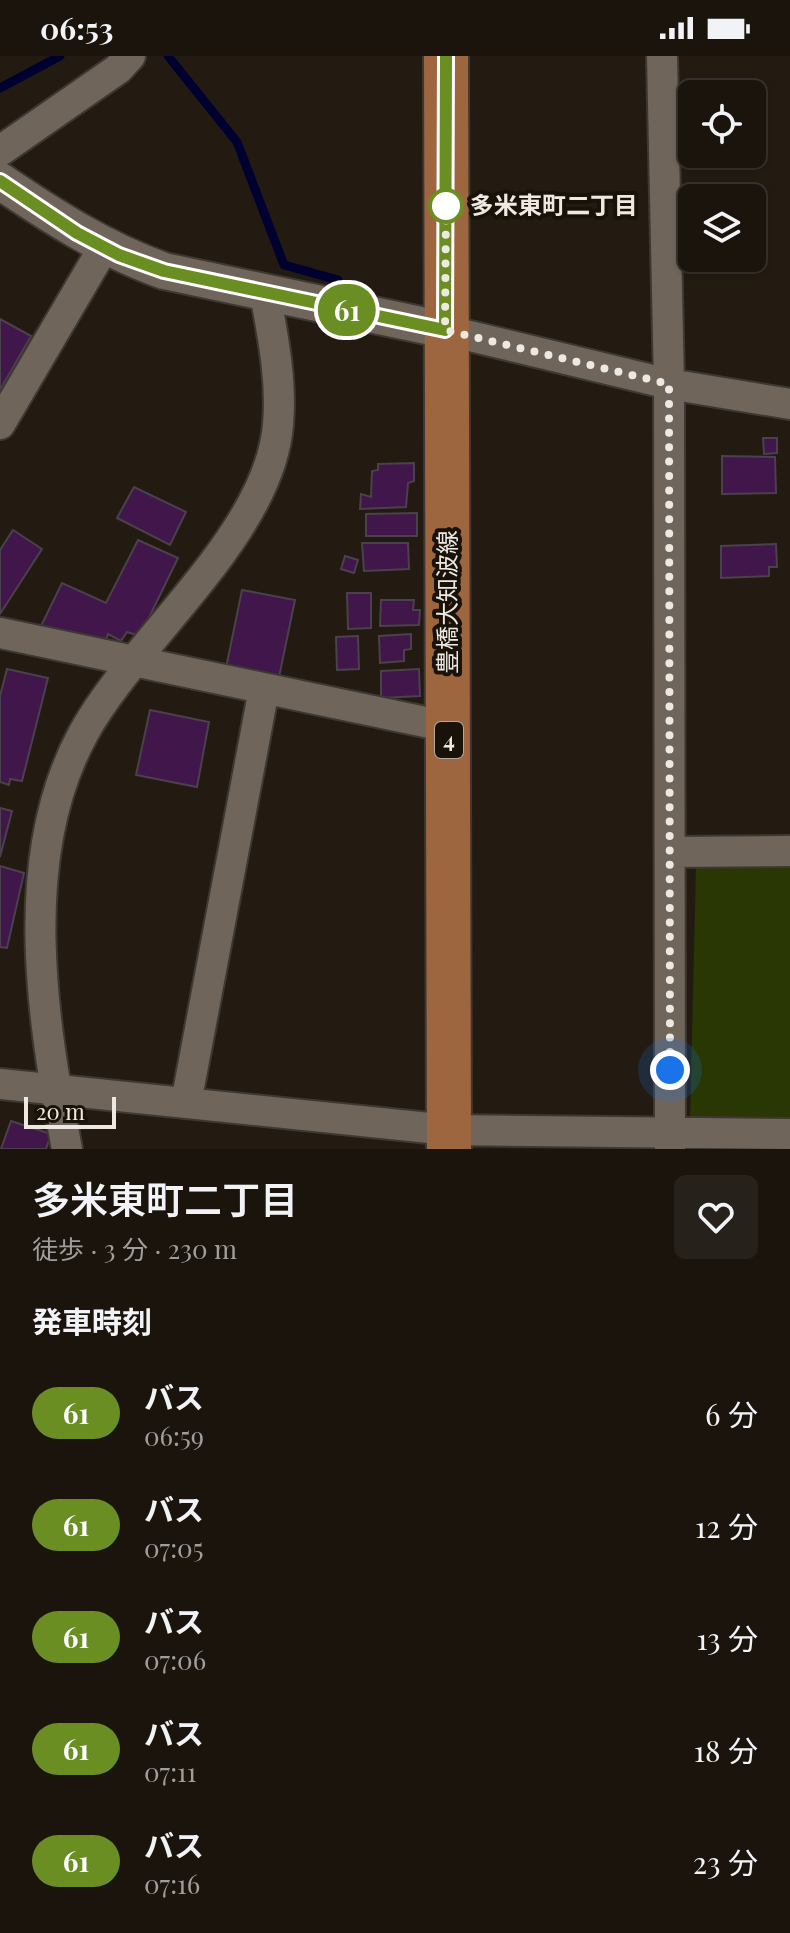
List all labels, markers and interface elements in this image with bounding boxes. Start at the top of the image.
text: 06:53 [40,8,113,48]
map controls [678,80,766,272]
button: locate [678,80,766,168]
button: layers [678,184,766,272]
place label: 多米東町二丁目 [470,188,638,220]
marker: 多米東町二丁目 [429,189,463,223]
line badge: 61 [311,284,383,336]
text: 61 [334,291,360,328]
street label: 豊橋大知波線 [430,530,462,674]
road number: 4 [435,722,463,758]
your location [650,1050,690,1090]
scale bar [24,1093,116,1129]
text: 20 m [36,1096,85,1126]
text: 多米東町二丁目 [32,1173,298,1224]
button: heart [674,1175,758,1259]
text: 徒歩 · 3 分 · 230 m [32,1231,237,1266]
text: 発車時刻 [32,1301,152,1341]
text: バス [144,1377,204,1417]
text: 61 [63,1394,89,1431]
text: 6 分 [705,1394,758,1434]
text: 06:59 [144,1418,204,1453]
text: バス [144,1489,204,1529]
text: 61 [63,1506,89,1543]
text: 12 分 [695,1506,758,1546]
text: 07:05 [144,1530,203,1565]
text: バス [144,1601,204,1641]
text: 61 [63,1618,89,1655]
text: 13 分 [696,1618,758,1658]
text: 07:06 [144,1642,206,1677]
text: バス [144,1713,204,1753]
text: 61 [63,1730,89,1767]
text: 18 分 [694,1730,758,1770]
text: 07:11 [144,1754,196,1789]
text: バス [144,1825,204,1865]
text: 61 [63,1842,89,1879]
text: 23 分 [693,1842,758,1882]
text: 07:16 [144,1866,200,1901]

